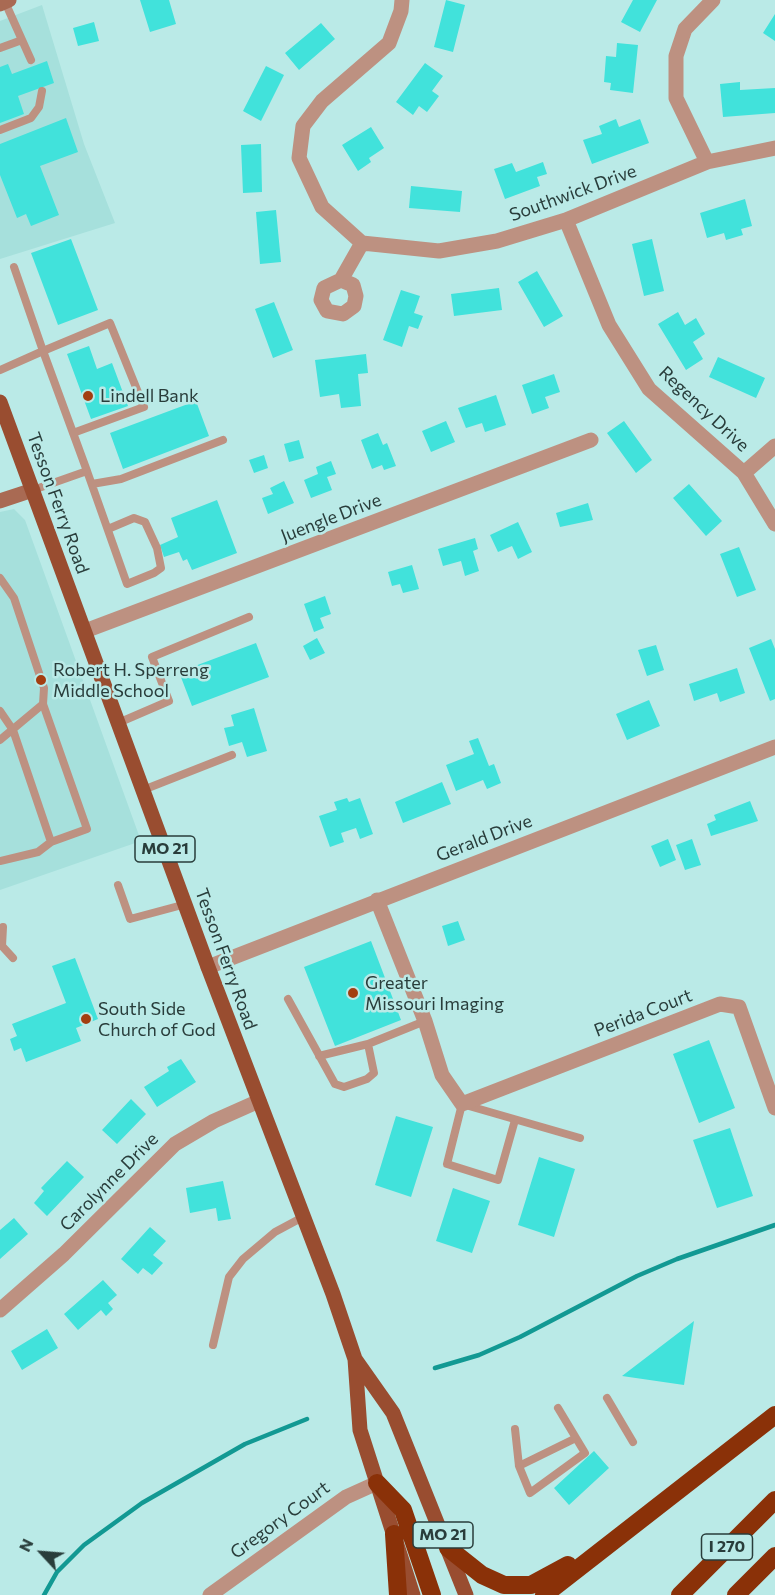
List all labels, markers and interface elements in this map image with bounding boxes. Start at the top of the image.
street label: Southwick Drive [507,160,639,226]
street label: Regency Drive [654,362,754,456]
place label: Lindell Bank [100,385,199,407]
marker: Lindell Bank [81,389,95,403]
street label: Tesson Ferry Road [22,429,94,577]
street label: Juengle Drive [278,489,384,547]
place label: Robert H. Sperreng Middle School [53,659,209,702]
marker: Robert H. Sperreng Middle School [34,673,48,687]
street label: Gerald Drive [433,810,535,866]
road number: MO 21 [135,836,195,862]
street label: Tesson Ferry Road [190,885,262,1033]
place label: Greater Missouri Imaging [365,972,504,1014]
street label: Perida Court [591,984,695,1042]
marker: Greater Missouri Imaging [346,986,360,1000]
place label: South Side Church of God [98,998,216,1040]
marker: South Side Church of God [79,1012,93,1026]
street label: Carolynne Drive [55,1128,163,1236]
street label: Gregory Court [226,1477,334,1563]
road number: MO 21 [413,1522,473,1548]
north arrow [12,1523,72,1583]
road number: I 270 [702,1534,752,1560]
text: N [14,1535,37,1554]

